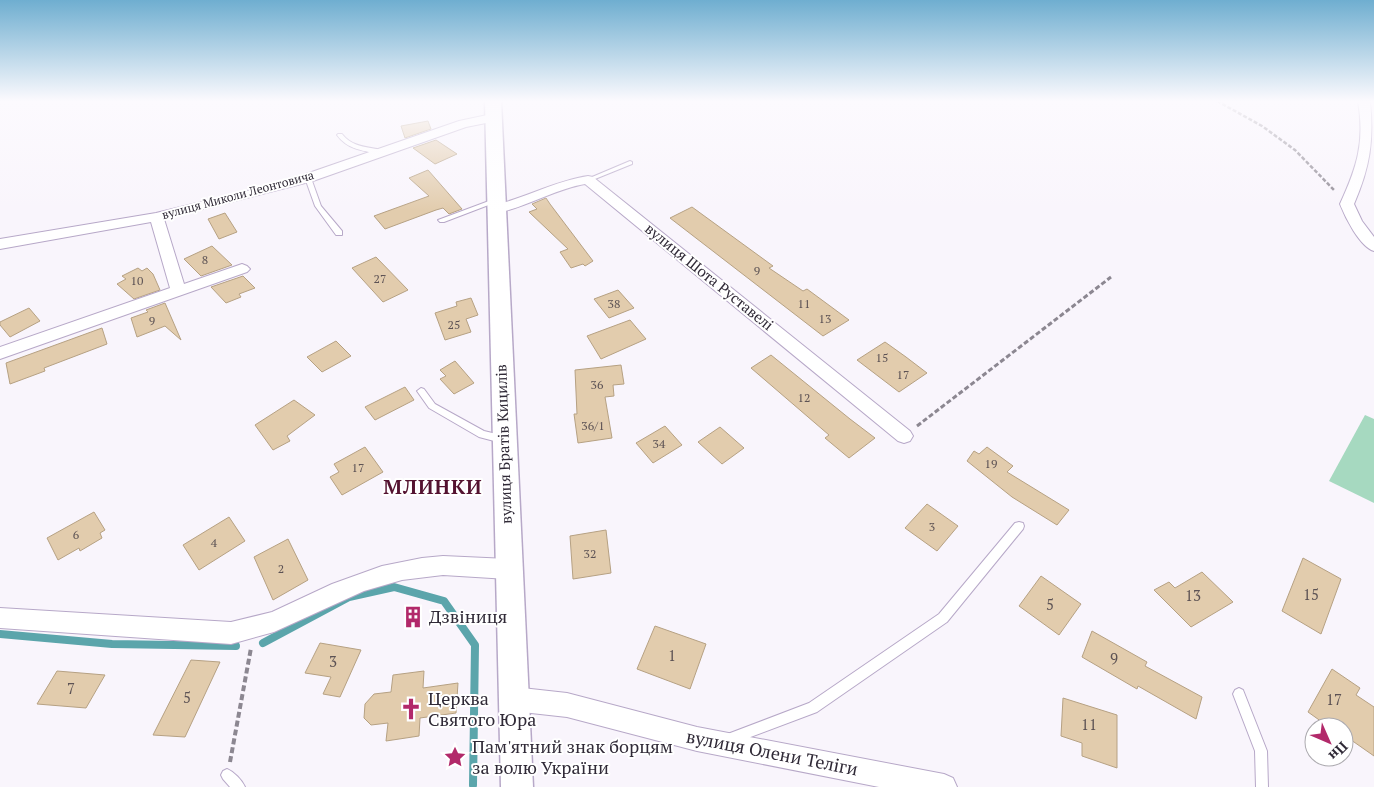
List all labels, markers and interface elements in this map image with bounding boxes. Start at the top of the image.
street label: вулиця Миколи Леонтовича [160,167,316,222]
street label: вулиця Шота Руставелі [641,218,778,334]
house number: 8 [202,252,208,267]
house number: 9 [754,263,760,278]
house number: 27 [374,271,386,286]
house number: 10 [131,273,143,288]
house number: 38 [608,296,620,311]
house number: 11 [798,296,810,311]
house number: 13 [819,311,831,326]
house number: 9 [149,313,155,328]
house number: 25 [448,317,460,332]
house number: 15 [876,350,888,365]
street label: вулиця Братів Кицилів [490,364,516,524]
house number: 17 [897,367,909,382]
house number: 36 [591,377,604,392]
house number: 12 [798,390,810,405]
house number: 36/1 [581,418,605,433]
house number: 34 [653,436,666,451]
house number: 19 [985,456,997,471]
house number: 17 [352,460,364,475]
district label: МЛИНКИ [383,473,483,500]
house number: 3 [929,519,935,534]
house number: 6 [73,527,80,542]
house number: 4 [211,535,218,550]
house number: 32 [584,546,596,561]
house number: 2 [278,561,284,576]
house number: 15 [1303,584,1319,604]
house number: 13 [1185,585,1201,605]
house number: 5 [1046,594,1054,614]
building icon: Дзвіниця [400,604,426,630]
place label: Дзвіниця [429,604,507,628]
house number: 1 [668,645,676,665]
house number: 9 [1110,648,1118,668]
house number: 3 [329,651,337,671]
house number: 7 [67,678,75,698]
place label: Церква Святого Юра [428,686,536,731]
house number: 5 [183,687,191,707]
house number: 17 [1326,689,1342,709]
church icon: Церква Святого Юра [398,696,424,722]
house number: 11 [1081,714,1097,734]
north arrow [1304,717,1354,767]
street label: вулиця Олени Теліги [684,724,860,780]
place label: Пам'ятний знак борцям за волю України [472,734,673,779]
text: Пн [1325,738,1352,765]
place icon: Пам'ятний знак борцям за волю України [442,744,468,770]

